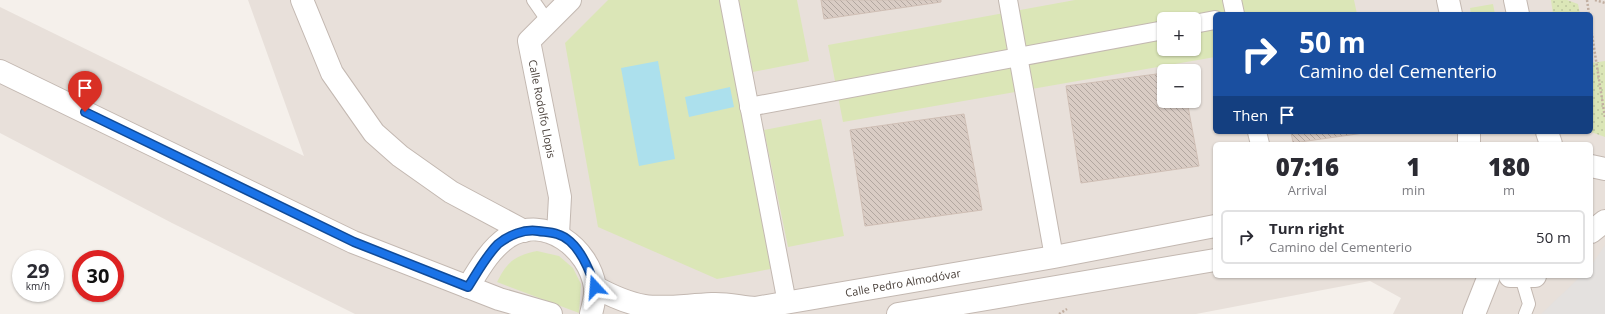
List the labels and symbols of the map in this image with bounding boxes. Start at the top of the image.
street label: Calle Rodolfo Llopis [526,58,559,160]
pin [68,71,102,112]
speed limit sign: 30 [72,250,124,302]
street label: Calle Pedro Almodóvar [844,265,962,300]
position arrow [574,266,616,308]

